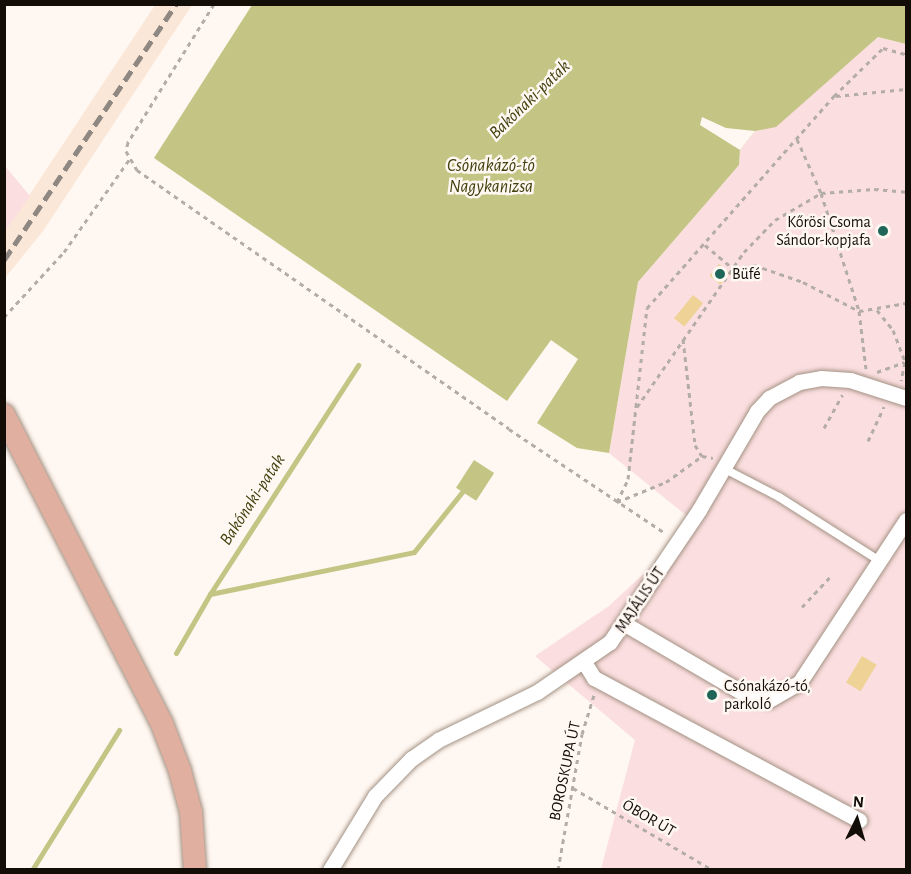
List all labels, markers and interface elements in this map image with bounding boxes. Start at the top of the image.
water label: Bakónaki-patak [485,56,575,144]
water label: Csónakázó-tó Nagykanizsa [447,156,535,198]
place label: Kőrösi Csoma Sándor-kopjafa [776,212,871,250]
marker: Kőrösi Csoma Sándor-kopjafa [876,224,890,238]
place label: Büfé [732,264,761,284]
marker: Büfé [713,267,727,281]
water label: Bakónaki-patak [216,450,290,550]
street label: MAJÁLIS ÚT [611,564,669,636]
place label: Csónakázó-tó, parkoló [724,676,811,714]
marker: Csónakázó-tó, parkoló [705,688,719,702]
street label: BOROSKUPA ÚT [545,720,585,822]
north arrow [827,790,887,850]
text: N [852,794,865,811]
street label: ÓBOR ÚT [619,795,679,841]

